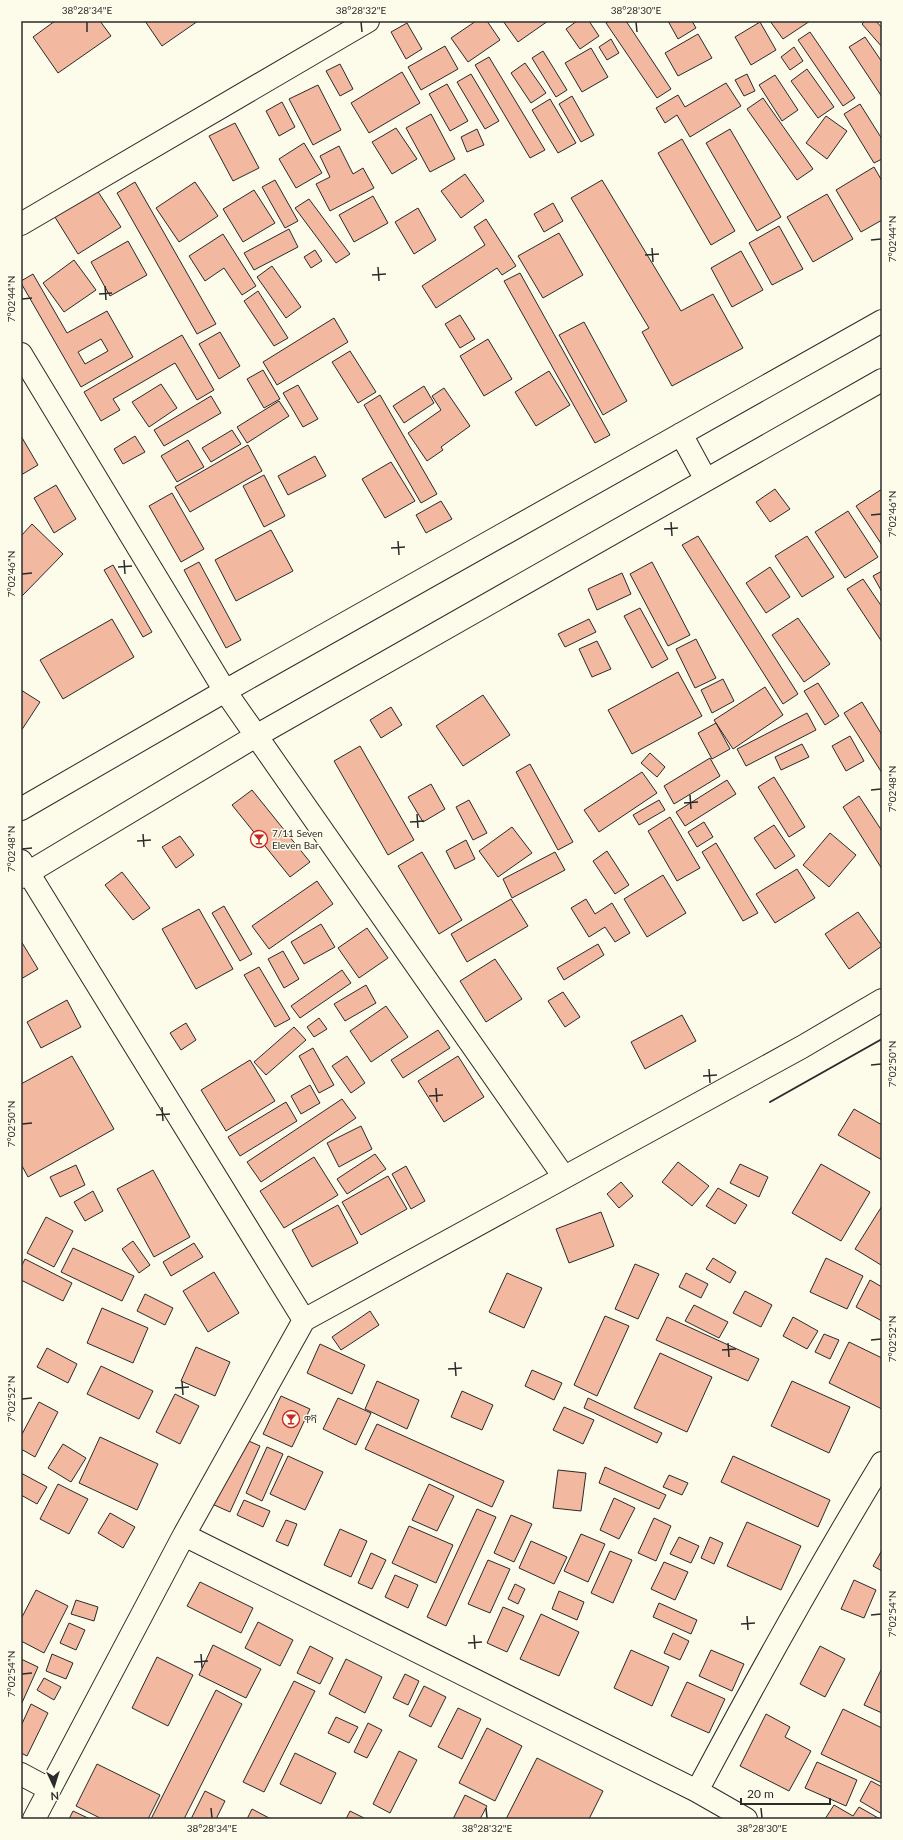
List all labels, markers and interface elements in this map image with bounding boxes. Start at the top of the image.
text: 38°28'34"E [62,4,112,16]
text: 38°28'32"E [336,4,386,16]
text: 38°28'30"E [611,4,661,16]
text: 7°02'44"N [886,216,898,262]
text: 7°02'44"N [5,276,17,322]
text: 7°02'46"N [886,491,898,537]
text: 7°02'46"N [5,551,17,597]
text: 7°02'48"N [886,766,898,812]
text: 7°02'48"N [5,826,17,872]
place label: 7/11 Seven Eleven Bar [272,827,323,851]
bar icon: 7/11 Seven Eleven Bar [249,829,269,849]
text: 7°02'50"N [886,1041,898,1087]
text: 7°02'50"N [5,1101,17,1147]
text: 7°02'52"N [886,1316,898,1362]
text: 7°02'52"N [5,1376,17,1422]
bar icon: ዋቫ [281,1409,301,1429]
place label: ዋቫ [304,1413,317,1425]
text: 7°02'54"N [886,1591,898,1637]
text: 7°02'54"N [5,1651,17,1697]
north arrow [34,1766,74,1806]
scale bar [741,1780,830,1806]
text: 20 m [747,1786,774,1801]
text: N [50,1790,59,1803]
text: 38°28'34"E [187,1822,237,1834]
text: 38°28'32"E [462,1822,512,1834]
text: 38°28'30"E [737,1822,787,1834]

